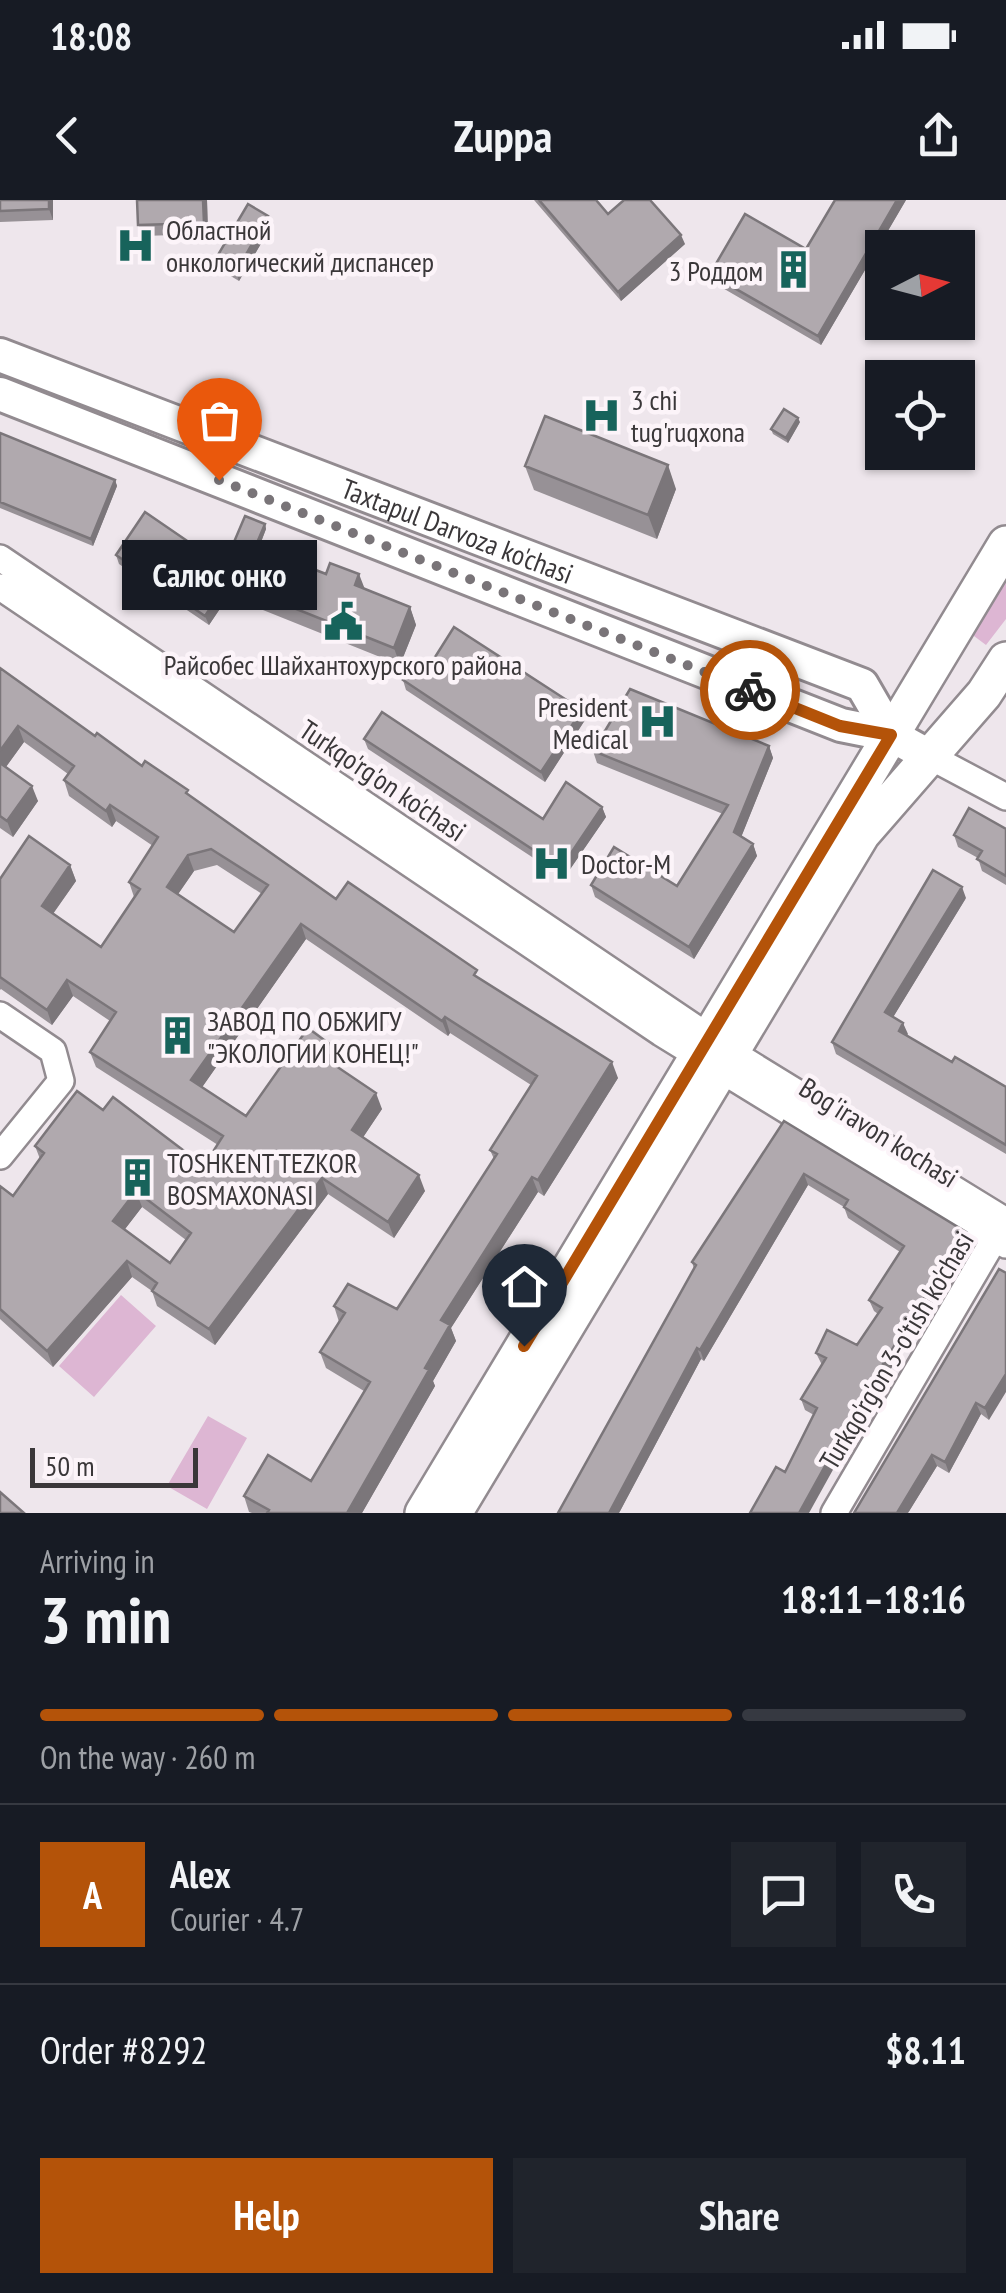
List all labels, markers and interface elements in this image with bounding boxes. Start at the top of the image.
text: 18:08 [50,11,132,60]
text: Zuppa [454,106,552,164]
icon: back [40,108,95,163]
icon: share [911,108,966,163]
place label: Областной онкологический диспансер [166,211,434,280]
hospital icon: Областной онкологический диспансер [115,224,157,266]
north arrow [865,230,975,340]
map controls [865,230,975,470]
building icon: 3 Роддом [772,249,814,291]
place label: 3 Роддом [669,252,763,289]
button: locate [865,360,975,470]
pin [177,378,262,481]
place label: 3 chi tug'ruqxona [631,381,745,450]
icon: bag [192,393,247,448]
hospital icon: 3 chi tug'ruqxona [580,394,622,436]
street label: Taxtapul Darvoza ko'chasi [336,469,579,591]
callout: Салюс онко [121,540,316,610]
text: Салюс онко [152,554,287,596]
public building icon: Райсобес Шайхантохурского района [322,601,364,643]
courier [700,640,800,740]
place label: Райсобес Шайхантохурского района [164,646,522,683]
icon: bike [723,663,778,718]
place label: President Medical [538,688,628,757]
hospital icon: President Medical [637,701,679,743]
street label: Turkqo'rg'on ko'chasi [293,711,473,849]
hospital icon: Doctor-M [530,842,572,884]
place label: Doctor-M [581,845,671,882]
place label: ЗАВОД ПО ОБЖИГУ "ЭКОЛОГИИ КОНЕЦ!" [207,1002,419,1071]
building icon: ЗАВОД ПО ОБЖИГУ "ЭКОЛОГИИ КОНЕЦ!" [156,1015,198,1057]
street label: Bog'iravon kochasi [793,1069,965,1195]
place label: TOSHKENT TEZKOR BOSMAXONASI [167,1144,357,1213]
building icon: TOSHKENT TEZKOR BOSMAXONASI [116,1157,158,1199]
street label: Turkqo'rg'on 3-o'tish ko'chasi [810,1224,982,1476]
pin [482,1244,567,1347]
icon: home [497,1259,552,1314]
scale bar [30,1443,198,1488]
text: 50 m [45,1447,94,1484]
text: Arriving in [40,1540,155,1582]
text: 18:11–18:16 [781,1574,966,1623]
text: 3 min [40,1577,171,1661]
text: On the way · 260 m [40,1736,255,1778]
button: chat [731,1842,836,1947]
button: phone [861,1842,966,1947]
text: Alex [170,1849,231,1898]
text: A [83,1870,102,1919]
text: Courier · 4.7 [170,1898,304,1940]
text: Order #8292 [40,2025,207,2074]
text: $8.11 [885,2025,966,2074]
button: Help [40,2158,493,2273]
button: Share [513,2158,966,2273]

